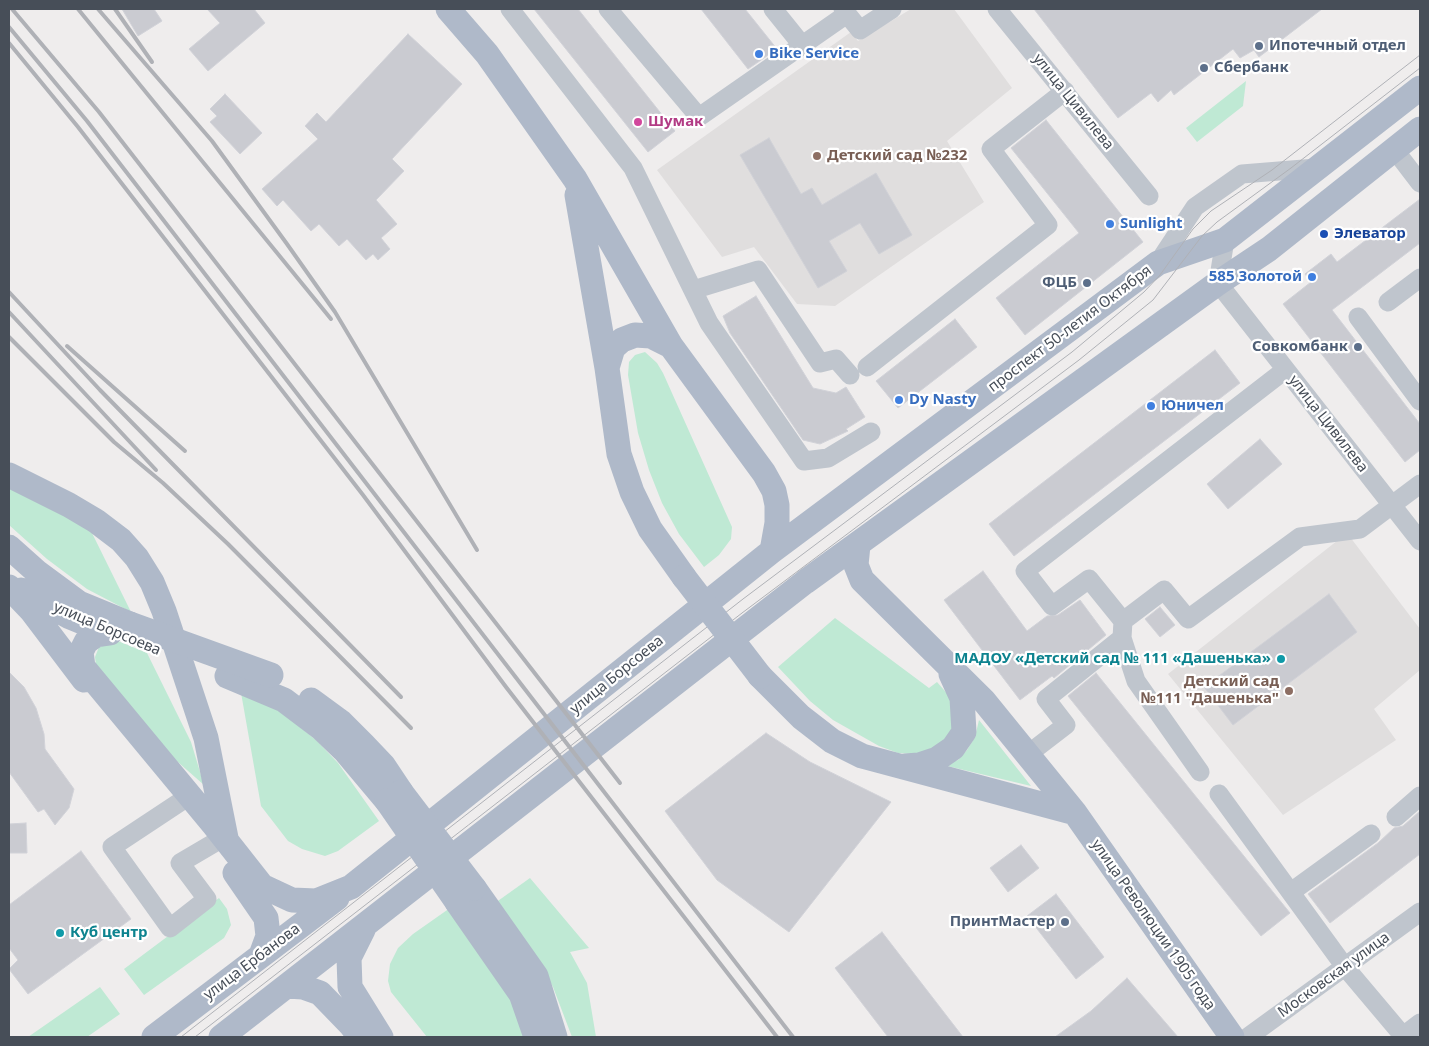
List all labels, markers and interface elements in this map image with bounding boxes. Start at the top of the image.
place label: Ипотечный отдел [1269,37,1406,55]
marker: Ипотечный отдел [1253,40,1265,52]
place label: Bike Service [769,45,859,63]
marker: Bike Service [753,48,765,60]
street label: улица Цивилева [1029,50,1117,154]
place label: Сбербанк [1214,59,1289,77]
marker: Сбербанк [1198,62,1210,74]
place label: Шумак [648,113,703,131]
marker: Шумак [632,116,644,128]
place label: Детский сад №232 [827,147,967,165]
marker: Детский сад №232 [811,150,823,162]
place label: Sunlight [1120,215,1182,233]
marker: Sunlight [1104,218,1116,230]
place label: Элеватор [1334,225,1406,243]
marker: Элеватор [1318,228,1330,240]
street label: проспект 50-летия Октября [985,262,1155,396]
place label: 585 Золотой [1209,268,1302,286]
marker: 585 Золотой [1306,271,1318,283]
place label: ФЦБ [1042,274,1077,292]
marker: ФЦБ [1081,277,1093,289]
place label: Совкомбанк [1252,338,1348,356]
marker: Совкомбанк [1352,341,1364,353]
street label: улица Цивилева [1284,372,1372,476]
place label: Dy Nasty [909,391,976,409]
marker: Dy Nasty [893,394,905,406]
place label: Юничел [1161,397,1224,415]
marker: Юничел [1145,400,1157,412]
street label: улица Борсоева [51,598,163,660]
street label: улица Борсоева [567,632,667,718]
place label: МАДОУ «Детский сад № 111 «Дашенька» [954,650,1271,668]
marker: МАДОУ «Детский сад № 111 «Дашенька» [1275,653,1287,665]
place label: Детский сад №111 "Дашенька" [1140,673,1279,708]
marker: Детский сад №111 "Дашенька" [1283,685,1295,697]
street label: улица Революции 1905 года [1087,836,1219,1014]
place label: ПринтМастер [950,913,1055,931]
marker: ПринтМастер [1059,916,1071,928]
street label: улица Ербанова [200,920,304,1004]
place label: Куб центр [70,924,148,942]
marker: Куб центр [54,927,66,939]
street label: Московская улица [1275,929,1393,1021]

